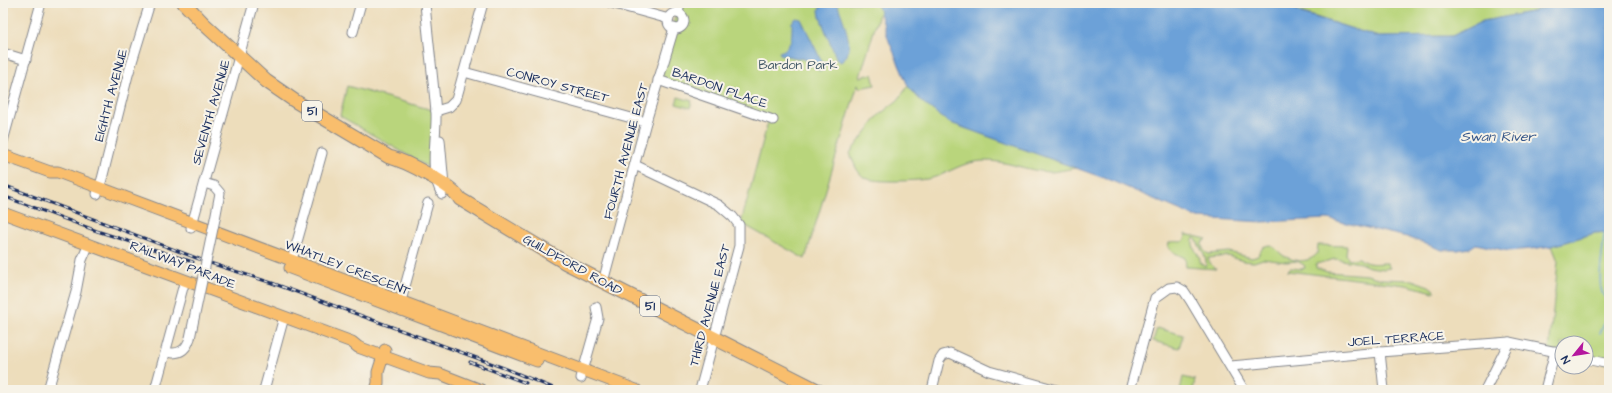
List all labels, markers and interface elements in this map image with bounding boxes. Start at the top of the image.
street label: EIGHTH AVENUE [90,47,132,143]
park label: Bardon Park [759,56,837,74]
street label: SEVENTH AVENUE [187,57,235,167]
street label: CONROY STREET [505,63,612,108]
street label: BARDON PLACE [670,63,770,113]
street label: FOURTH AVENUE EAST [599,80,653,221]
road number: 51 [302,101,322,121]
water label: Swan River [1461,127,1537,147]
street label: GUILDFORD ROAD [520,230,626,300]
street label: WHATLEY CRESCENT [282,236,414,300]
street label: RAILWAY PARADE [127,237,238,293]
street label: THIRD AVENUE EAST [685,241,735,368]
road number: 51 [640,296,660,316]
street label: JOEL TERRACE [1347,327,1445,351]
north arrow [1554,335,1594,375]
text: N [1558,353,1574,366]

